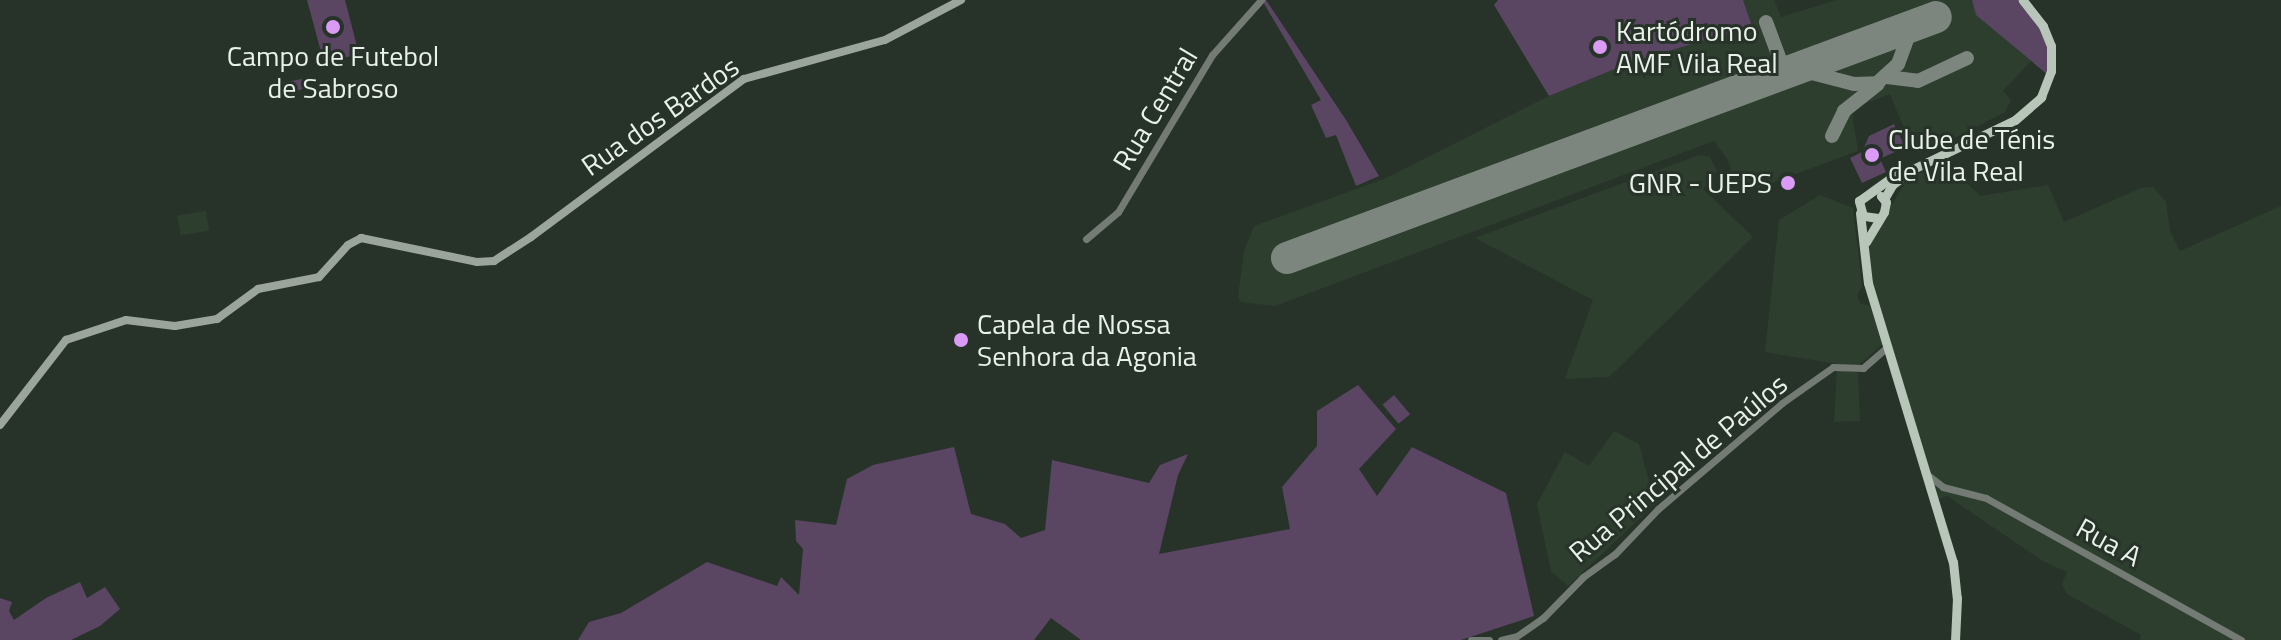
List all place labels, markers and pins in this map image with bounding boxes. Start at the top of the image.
place label: Kartódromo AMF Vila Real [1616,14,1778,80]
marker: Campo de Futebol de Sabroso [324,18,342,36]
marker: Kartódromo AMF Vila Real [1591,38,1609,56]
place label: Campo de Futebol de Sabroso [227,39,439,105]
place label: Clube de Ténis de Vila Real [1888,122,2055,188]
marker: Clube de Ténis de Vila Real [1863,146,1881,164]
place label: GNR - UEPS [1629,166,1772,200]
marker: GNR - UEPS [1779,174,1797,192]
place label: Capela de Nossa Senhora da Agonia [977,307,1197,373]
marker: Capela de Nossa Senhora da Agonia [952,331,970,349]

